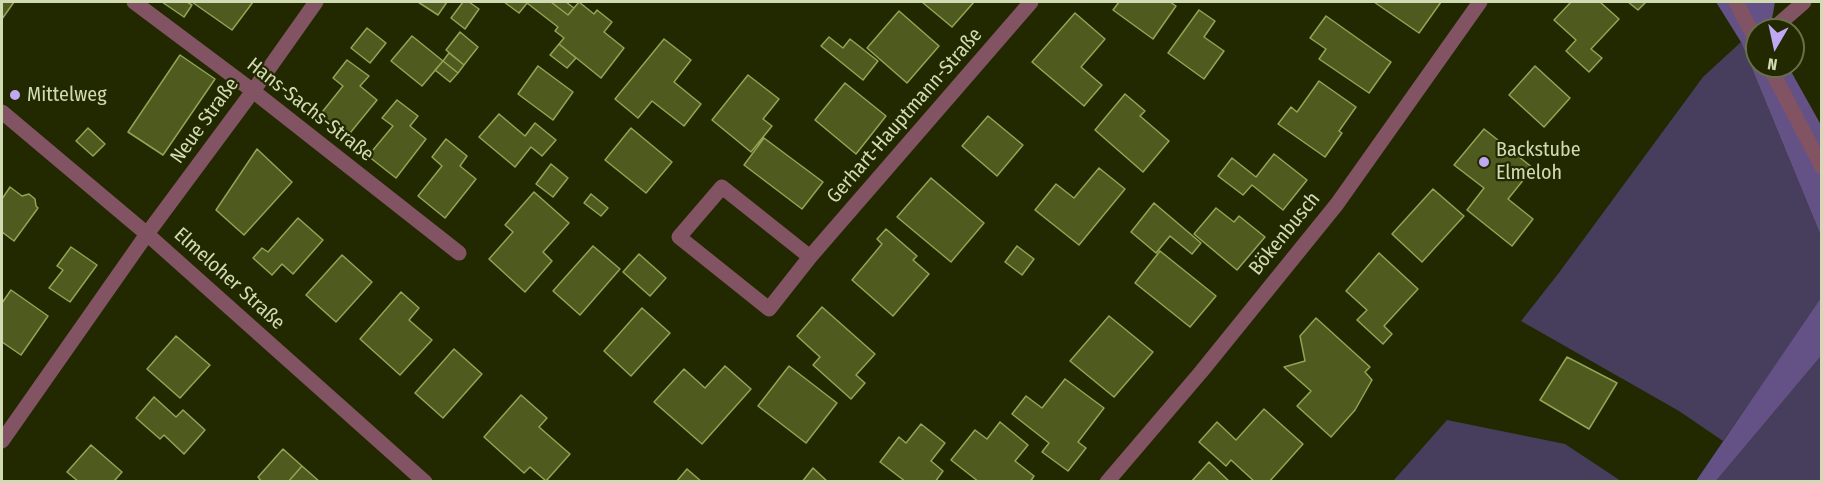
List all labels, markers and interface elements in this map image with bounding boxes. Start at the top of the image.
north arrow [1745,18,1805,78]
street label: Gerhart-Hauptmann-Straße [822,23,988,209]
street label: Hans-Sachs-Straße [242,53,378,167]
text: N [1766,54,1779,74]
street label: Neue Straße [166,73,244,169]
place label: Mittelweg [27,83,107,107]
marker: Mittelweg [8,88,22,102]
place label: Backstube Elmeloh [1496,138,1581,185]
marker: Backstube Elmeloh [1477,155,1491,169]
street label: Bökenbusch [1244,188,1326,280]
street label: Elmeloher Straße [169,223,289,335]

